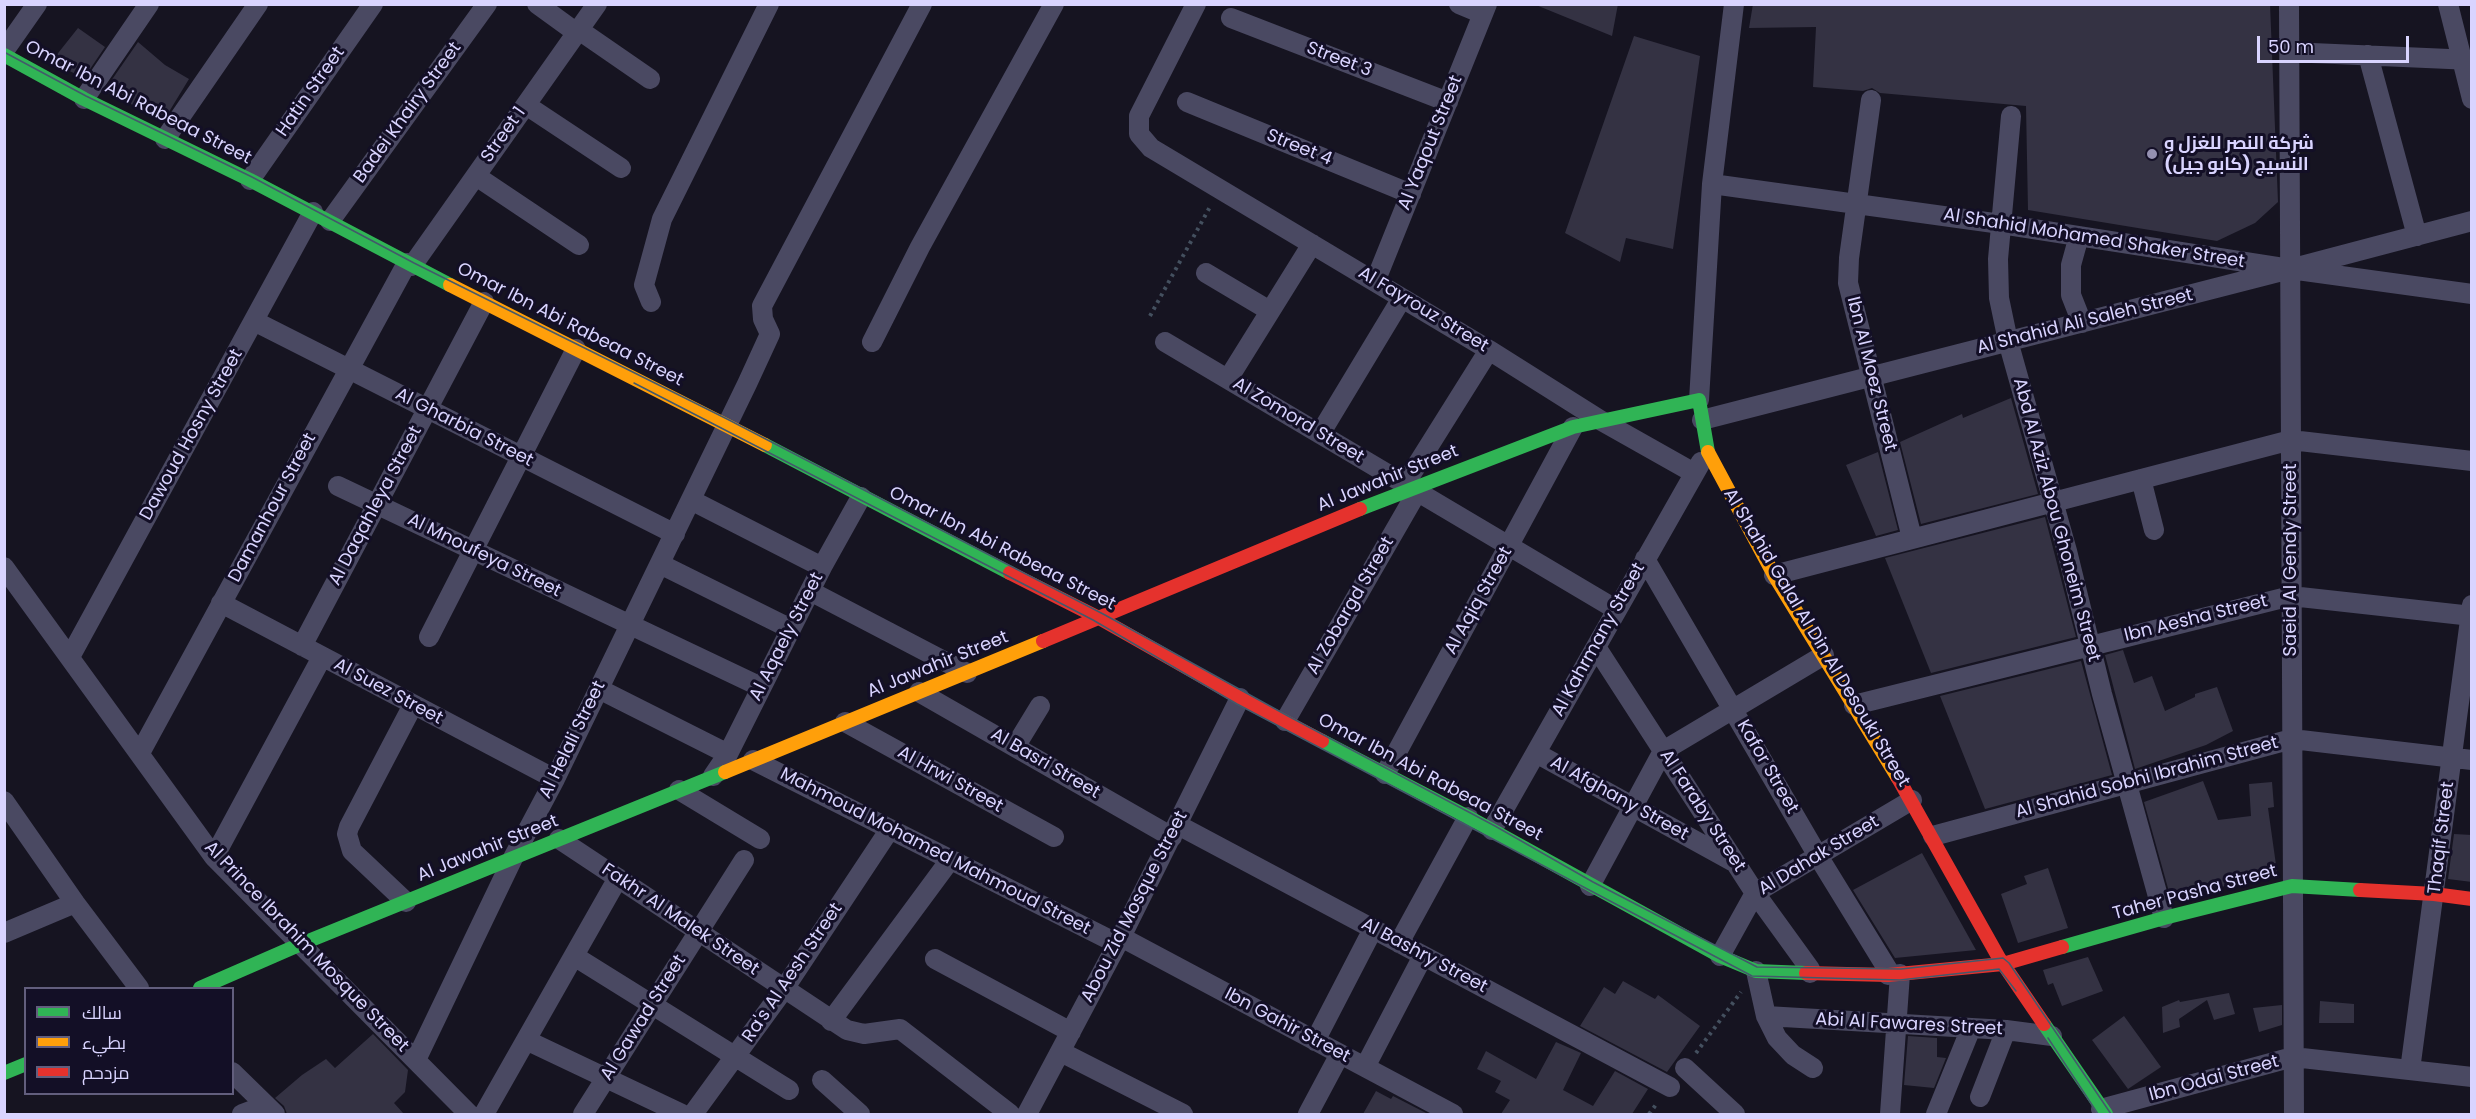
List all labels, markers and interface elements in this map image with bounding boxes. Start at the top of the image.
scale bar [2260,24,2412,62]
text: 50 m [2268,34,2314,59]
street label: Omar Ibn Abi Rabeaa Street [21,36,255,170]
street label: Badei Khairy Street [350,38,466,188]
street label: Street 3 [1303,38,1375,82]
street label: Hatin Street [272,43,350,141]
street label: Al Yaqout Street [1394,73,1468,213]
street label: Street 1 [477,103,531,167]
street label: Street 4 [1263,125,1335,171]
place label: شركة النصر للغزل و النسيج (كابو جيل) [2164,133,2314,176]
marker: شركة النصر للغزل و النسيج (كابو جيل) [2145,147,2159,161]
street label: Al Shahid Mohamed Shaker Street [1942,204,2246,274]
street label: Omar Ibn Abi Rabeaa Street [453,258,687,392]
street label: Al Fayrouz Street [1354,263,1492,357]
street label: Al Shahid Ali Saleh Street [1975,285,2195,359]
street label: Ibn Al Moez Street [1841,295,1901,453]
street label: Dawoud Hosny Street [136,346,248,524]
street label: Al Zomord Street [1229,373,1367,469]
street label: Abd Al Aziz Abou Ghoneim Street [2008,376,2104,664]
street label: Al Gharbia Street [391,384,537,472]
street label: Al Daqahleya Street [325,423,427,589]
street label: Damanhour Street [225,430,321,586]
street label: Al Jawahir Street [1314,441,1462,517]
street label: Saeid Al Gendy Street [2280,463,2302,657]
street label: Omar Ibn Abi Rabeaa Street [885,482,1119,616]
street label: Al Shahid Galal Al Din Al Desouki Street [1718,485,1914,791]
street label: Al Mnoufeya Street [404,509,564,603]
street label: Al Zobargd Street [1303,533,1399,679]
street label: Al Aqiq Street [1441,543,1517,659]
street label: Al Kahrmany Street [1548,559,1650,721]
street label: Al Aqaely Street [745,569,829,705]
street label: Ibn Aesha Street [2122,591,2270,647]
street label: Al Jawahir Street [864,627,1012,703]
street label: Al Suez Street [330,654,446,730]
street label: Al Helali Street [535,678,611,802]
street label: Omar Ibn Abi Rabeaa Street [1314,710,1546,846]
street label: Kafor Street [1731,716,1803,818]
street label: Al Basri Street [987,724,1103,804]
street label: Al Shahid Sobhi Ibrahim Street [2013,732,2281,824]
street label: Al Hrwi Street [893,742,1007,818]
street label: Al Faraby Street [1654,746,1750,876]
street label: Al Afghany Street [1546,752,1692,846]
street label: Mahmoud Mohamed Mahmoud Street [776,764,1094,940]
street label: Thaqif Street [2424,780,2460,896]
street label: Abou Zid Mosque Street [1077,808,1193,1006]
street label: Al Jawahir Street [414,811,562,887]
street label: Al Dahak Street [1755,812,1883,900]
street label: Al Prince Ibrahim Mosque Street [199,837,413,1057]
street label: Fakhr Al Malek Street [597,859,763,981]
street label: Taher Pasha Street [2110,861,2280,925]
street label: Ra's Al Aesh Street [738,899,848,1047]
street label: Al Bashry Street [1357,914,1491,998]
street label: Al Gawad Street [597,951,691,1085]
street label: Ibn Gahir Street [1220,984,1354,1068]
legend [24,987,234,1095]
text: سالك [82,1000,122,1025]
street label: Abi Al Fawares Street [1815,1009,2003,1041]
text: بطيء [82,1030,126,1055]
street label: Ibn Odai Street [2147,1051,2281,1107]
text: مزدحم [82,1060,130,1085]

